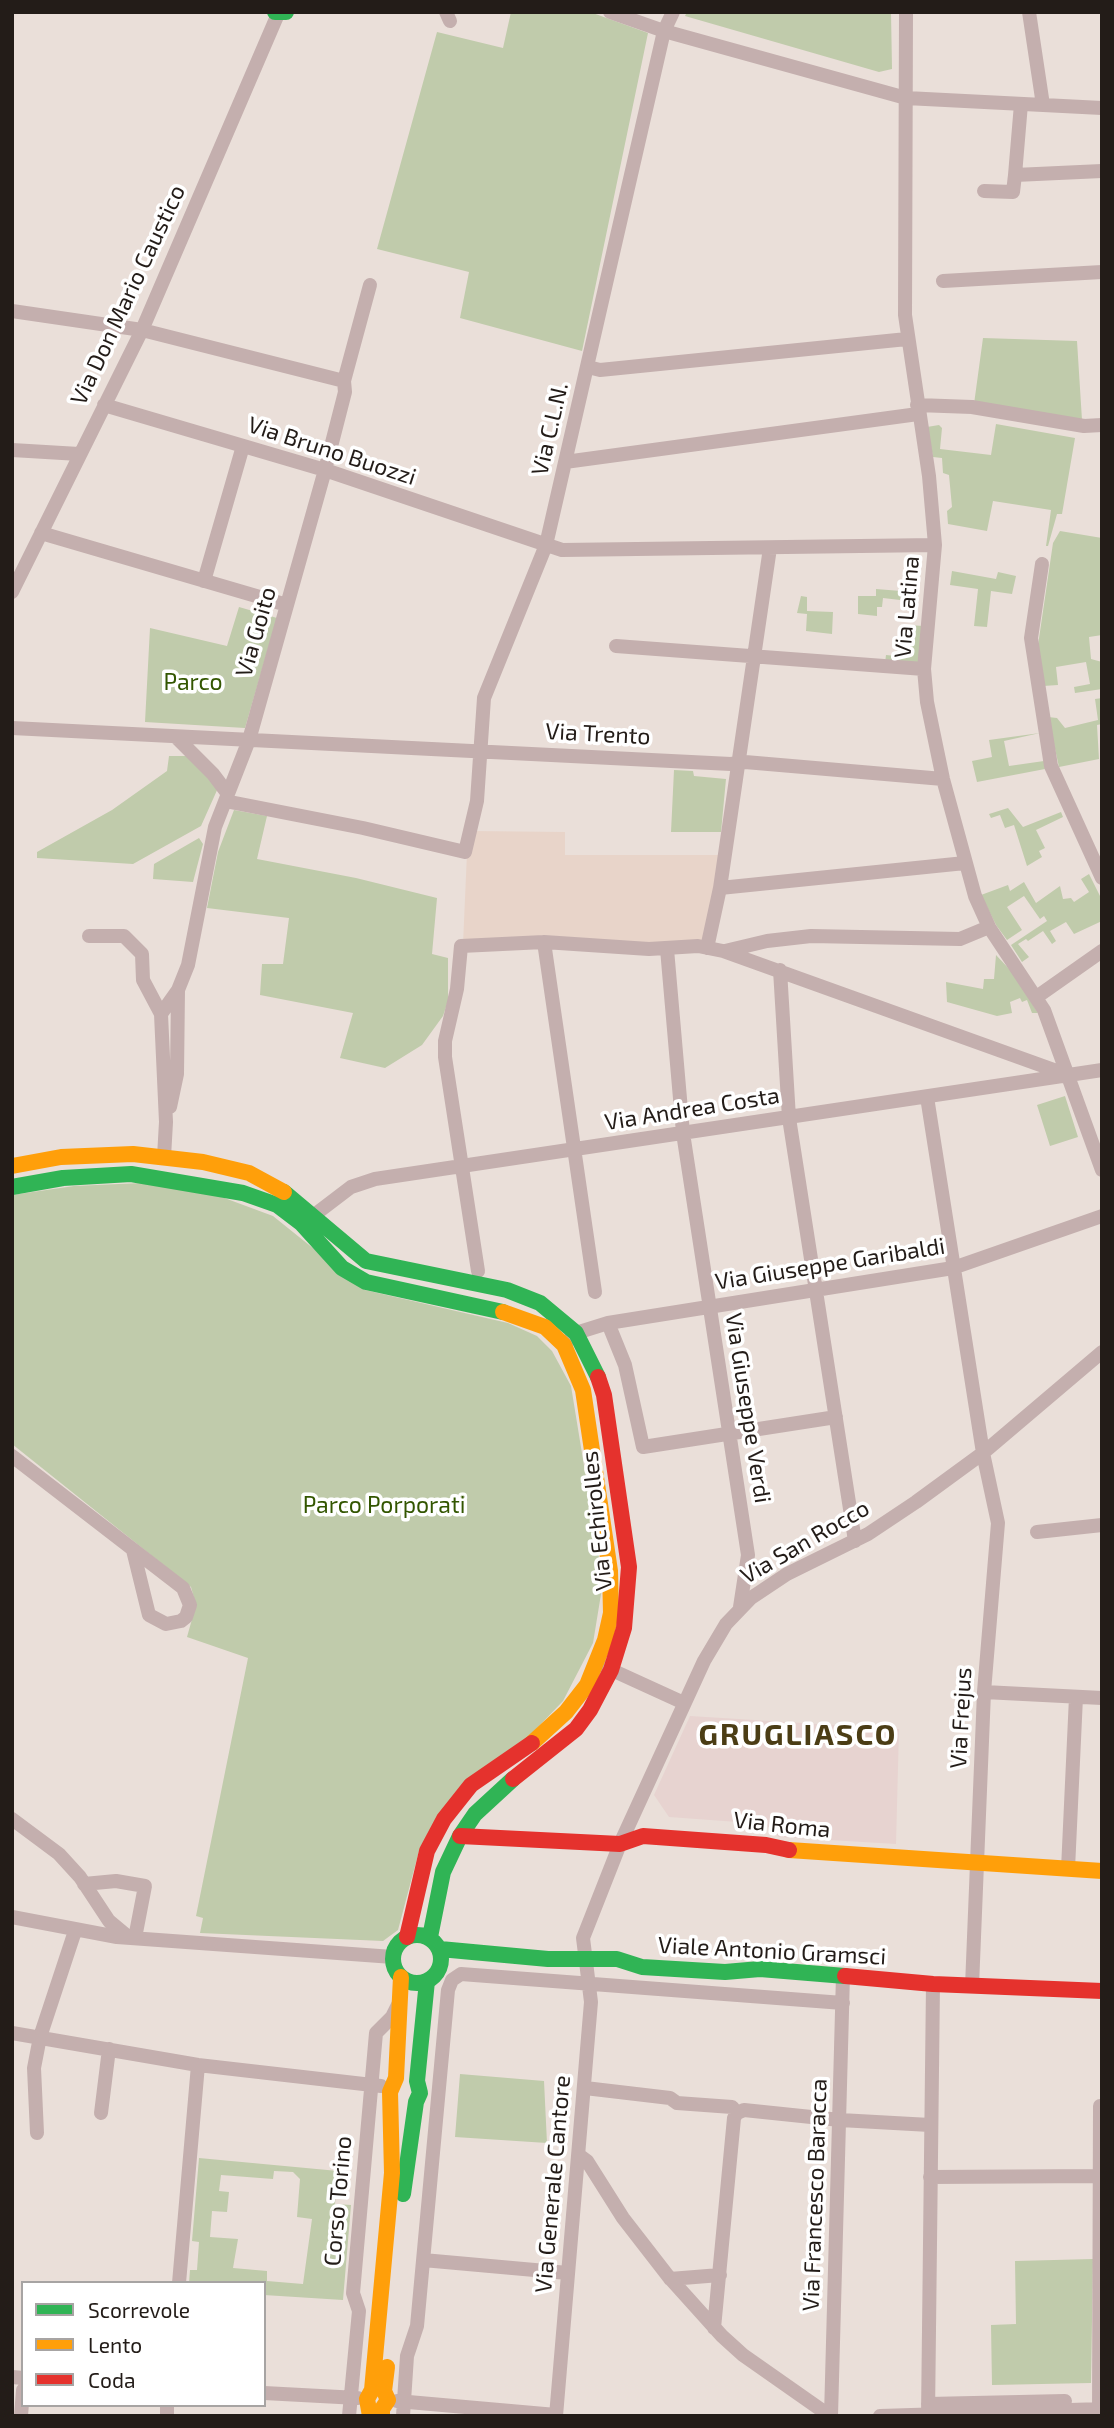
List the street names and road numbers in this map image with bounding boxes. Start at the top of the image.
street label: Via Don Mario Caustico [65,181,191,409]
street label: Via C.L.N. [526,380,574,478]
street label: Via Bruno Buozzi [244,411,420,491]
street label: Via Latina [889,555,925,659]
street label: Via Goito [230,584,282,680]
street label: Via Trento [545,717,651,751]
street label: Via Andrea Costa [603,1082,781,1136]
street label: Via Giuseppe Garibaldi [713,1232,947,1296]
street label: Via Giuseppe Verdi [719,1311,777,1505]
street label: Via Echirolles [576,1450,618,1592]
street label: Via San Rocco [736,1494,874,1590]
street label: Via Frejus [945,1667,977,1769]
street label: Via Roma [732,1806,832,1844]
street label: Viale Antonio Gramsci [657,1931,887,1971]
street label: Via Generale Cantore [530,2074,576,2294]
street label: Via Francesco Baracca [797,2078,833,2312]
street label: Corso Torino [319,2135,357,2267]

